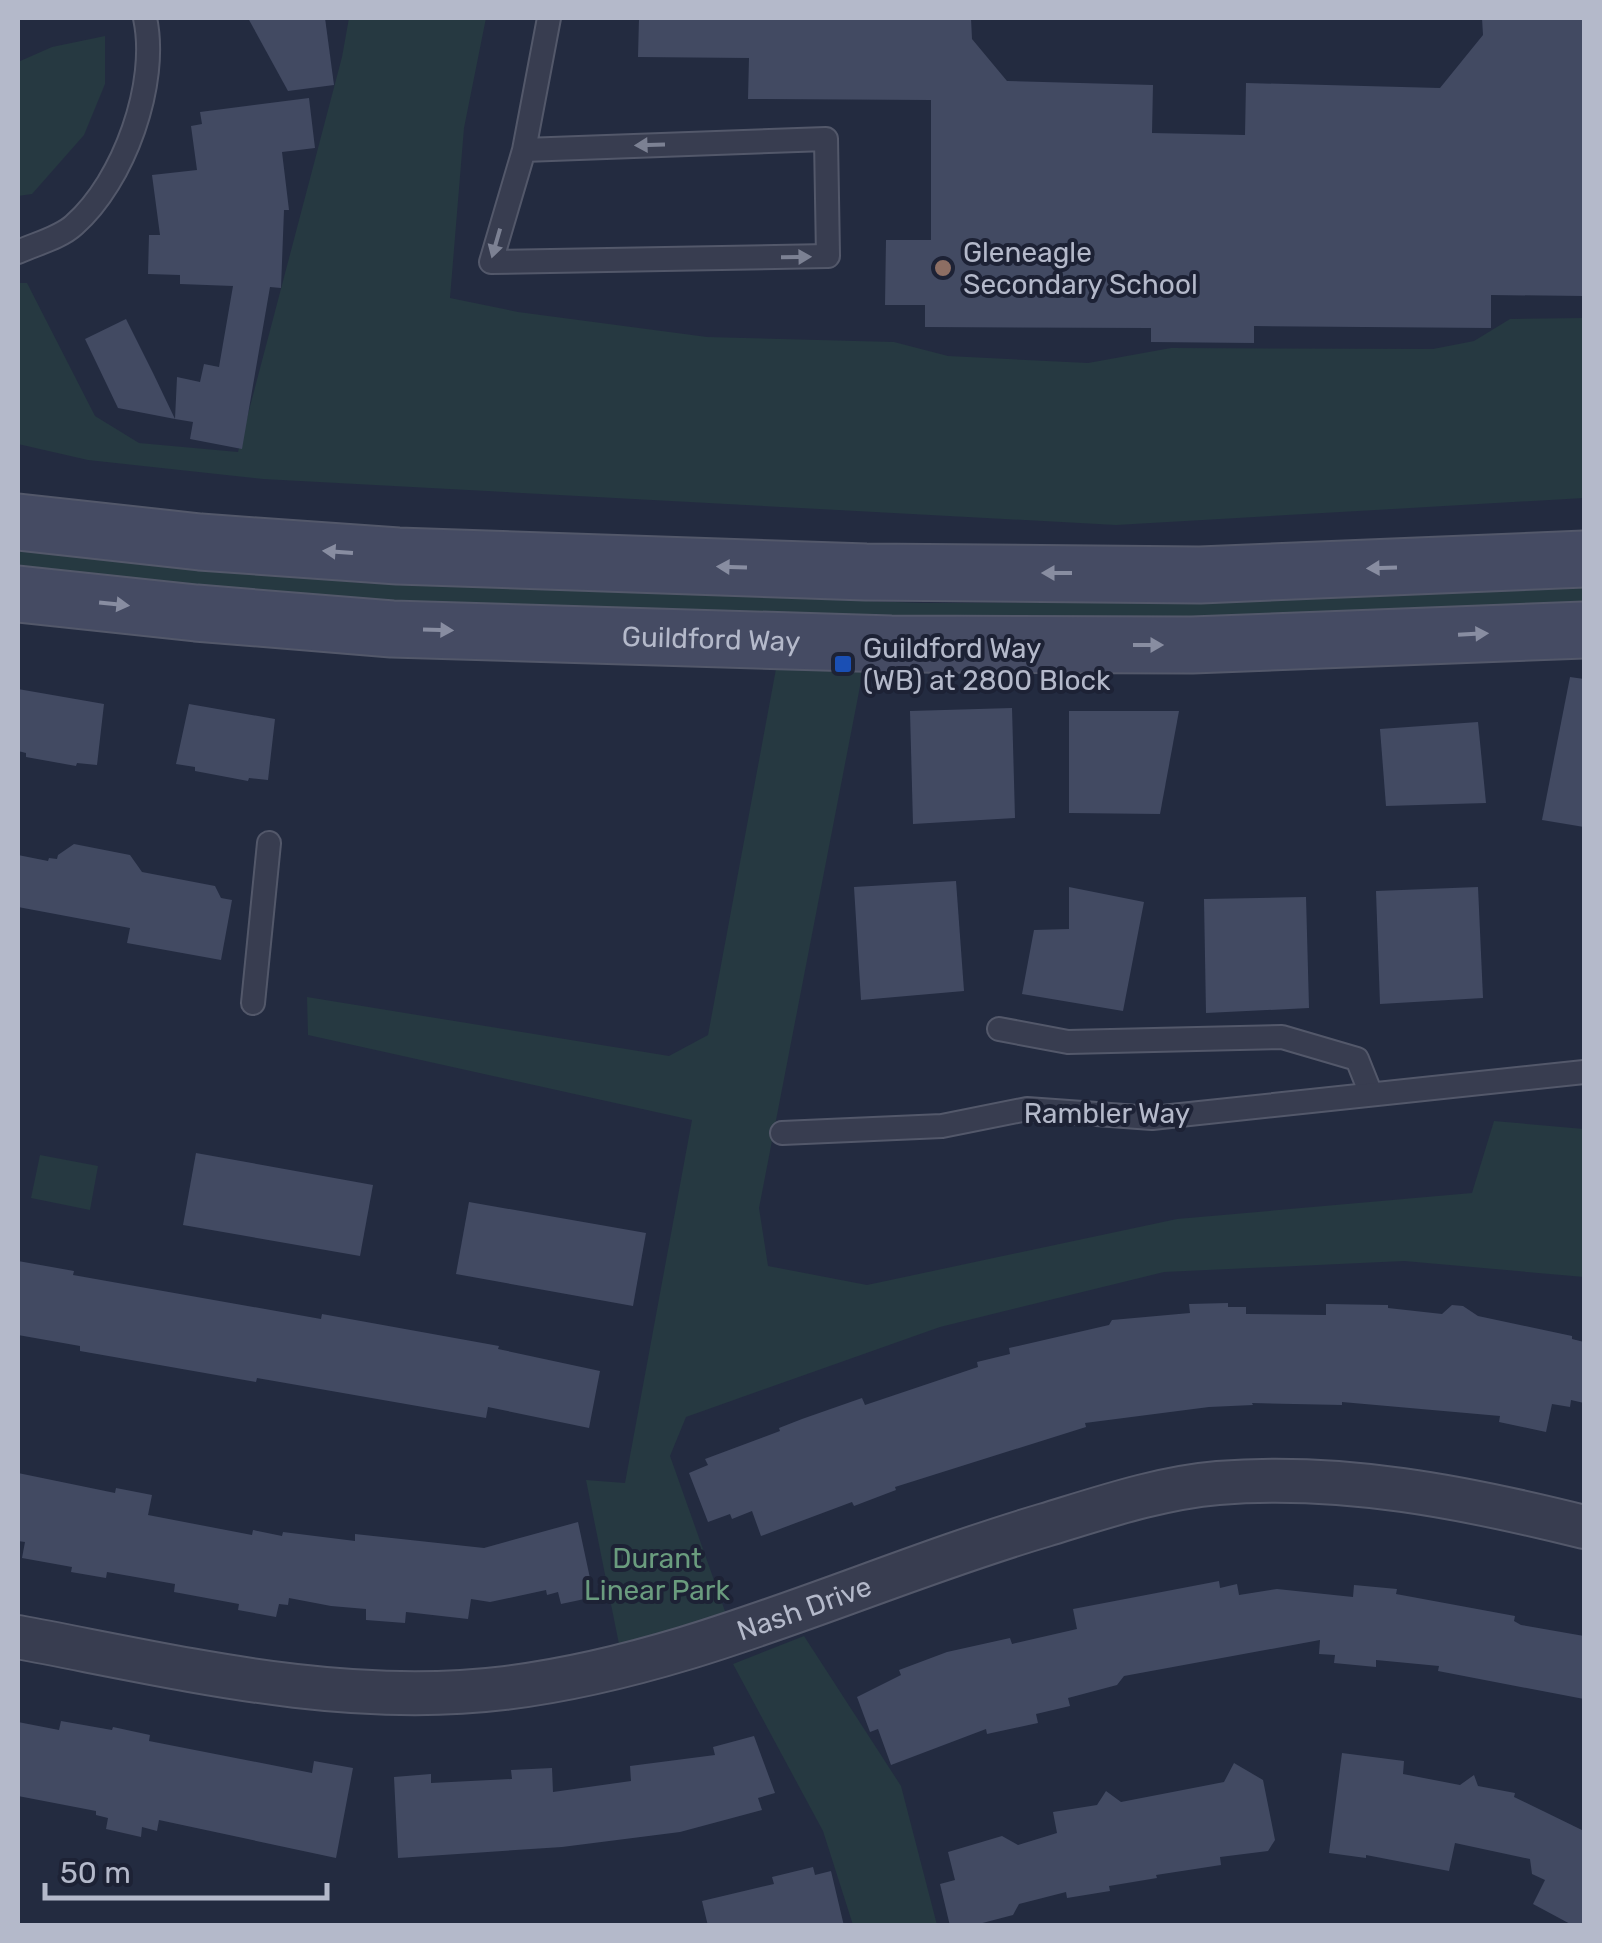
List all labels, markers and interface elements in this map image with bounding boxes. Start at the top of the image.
one-way arrow [634,137,666,153]
one-way arrow [488,228,503,259]
place label: Gleneagle Secondary School [963,236,1198,301]
one-way arrow [781,248,813,264]
marker: Gleneagle Secondary School [932,257,954,279]
one-way arrow [321,544,353,560]
one-way arrow [716,559,748,575]
one-way arrow [1366,560,1398,576]
one-way arrow [1041,565,1073,581]
one-way arrow [99,596,131,612]
street label: Guildford Way [621,620,801,658]
one-way arrow [423,623,455,639]
one-way arrow [1457,626,1489,642]
place label: Guildford Way (WB) at 2800 Block [863,632,1111,697]
one-way arrow [1133,637,1165,653]
marker: Guildford Way (WB) at 2800 Block [832,653,854,675]
street label: Rambler Way [1024,1097,1190,1130]
park label: Durant Linear Park [584,1542,730,1607]
street label: Nash Drive [733,1569,876,1648]
scale bar [45,1838,328,1900]
text: 50 m [60,1855,131,1891]

